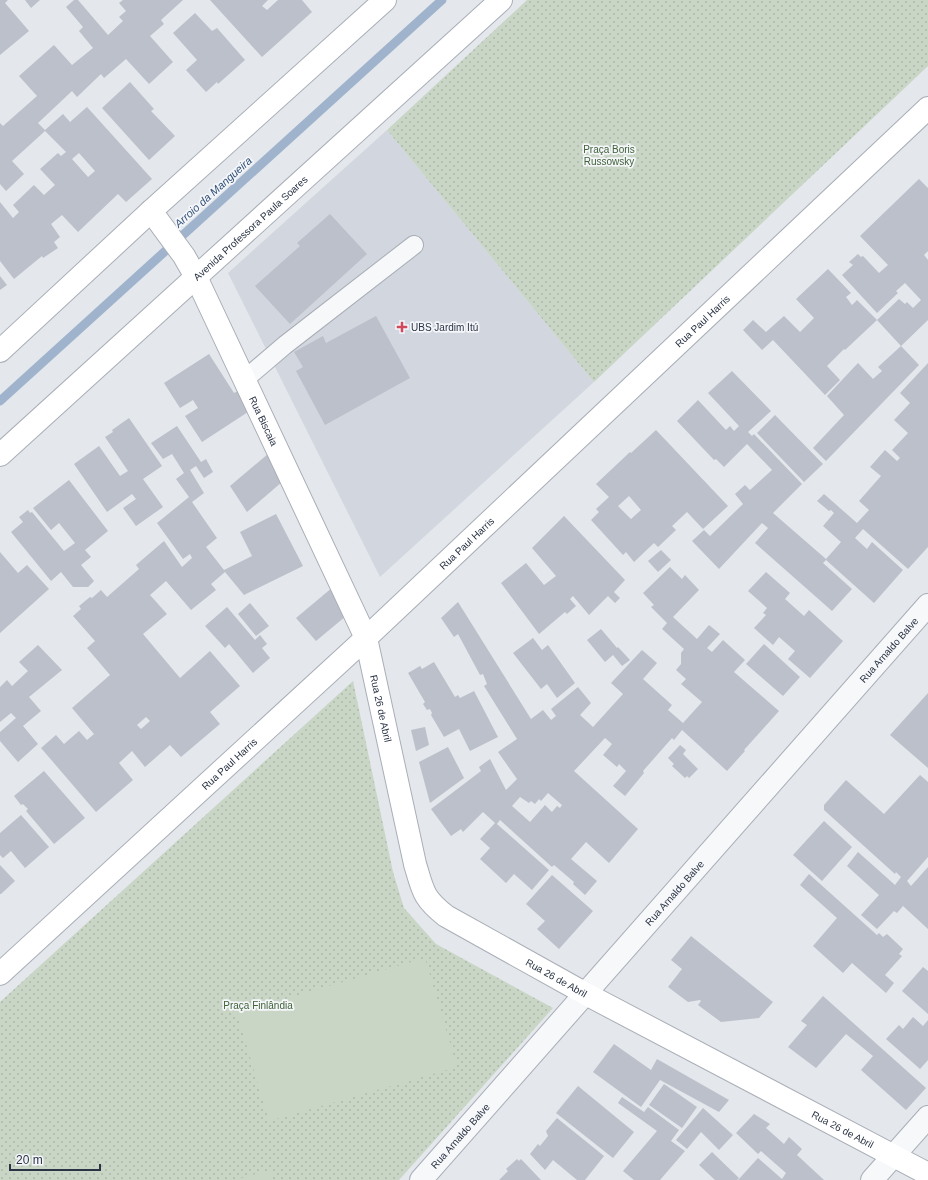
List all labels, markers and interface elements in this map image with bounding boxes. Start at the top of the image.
park label: Praça Boris Russowsky [583,144,635,167]
water label: Arroio da Mangueira [171,154,254,230]
street label: Avenida Professora Paula Soares [191,173,309,282]
street label: Rua Paul Harris [673,293,732,349]
marker: UBS Jardim Itú [396,321,408,333]
place label: UBS Jardim Itú [411,322,478,333]
street label: Rua Biscaia [247,394,280,448]
street label: Rua Paul Harris [437,515,496,571]
street label: Rua Arnaldo Balve [857,615,920,684]
street label: Rua 26 de Abril [369,674,394,743]
street label: Rua Paul Harris [199,736,259,792]
street label: Rua Arnaldo Balve [643,858,706,927]
street label: Rua 26 de Abril [524,956,589,999]
park label: Praça Finlândia [223,1000,293,1011]
street label: Rua Arnaldo Balve [428,1101,492,1170]
street label: Rua 26 de Abril [810,1108,876,1150]
scale bar [10,1146,100,1172]
text: 20 m [16,1153,43,1167]

